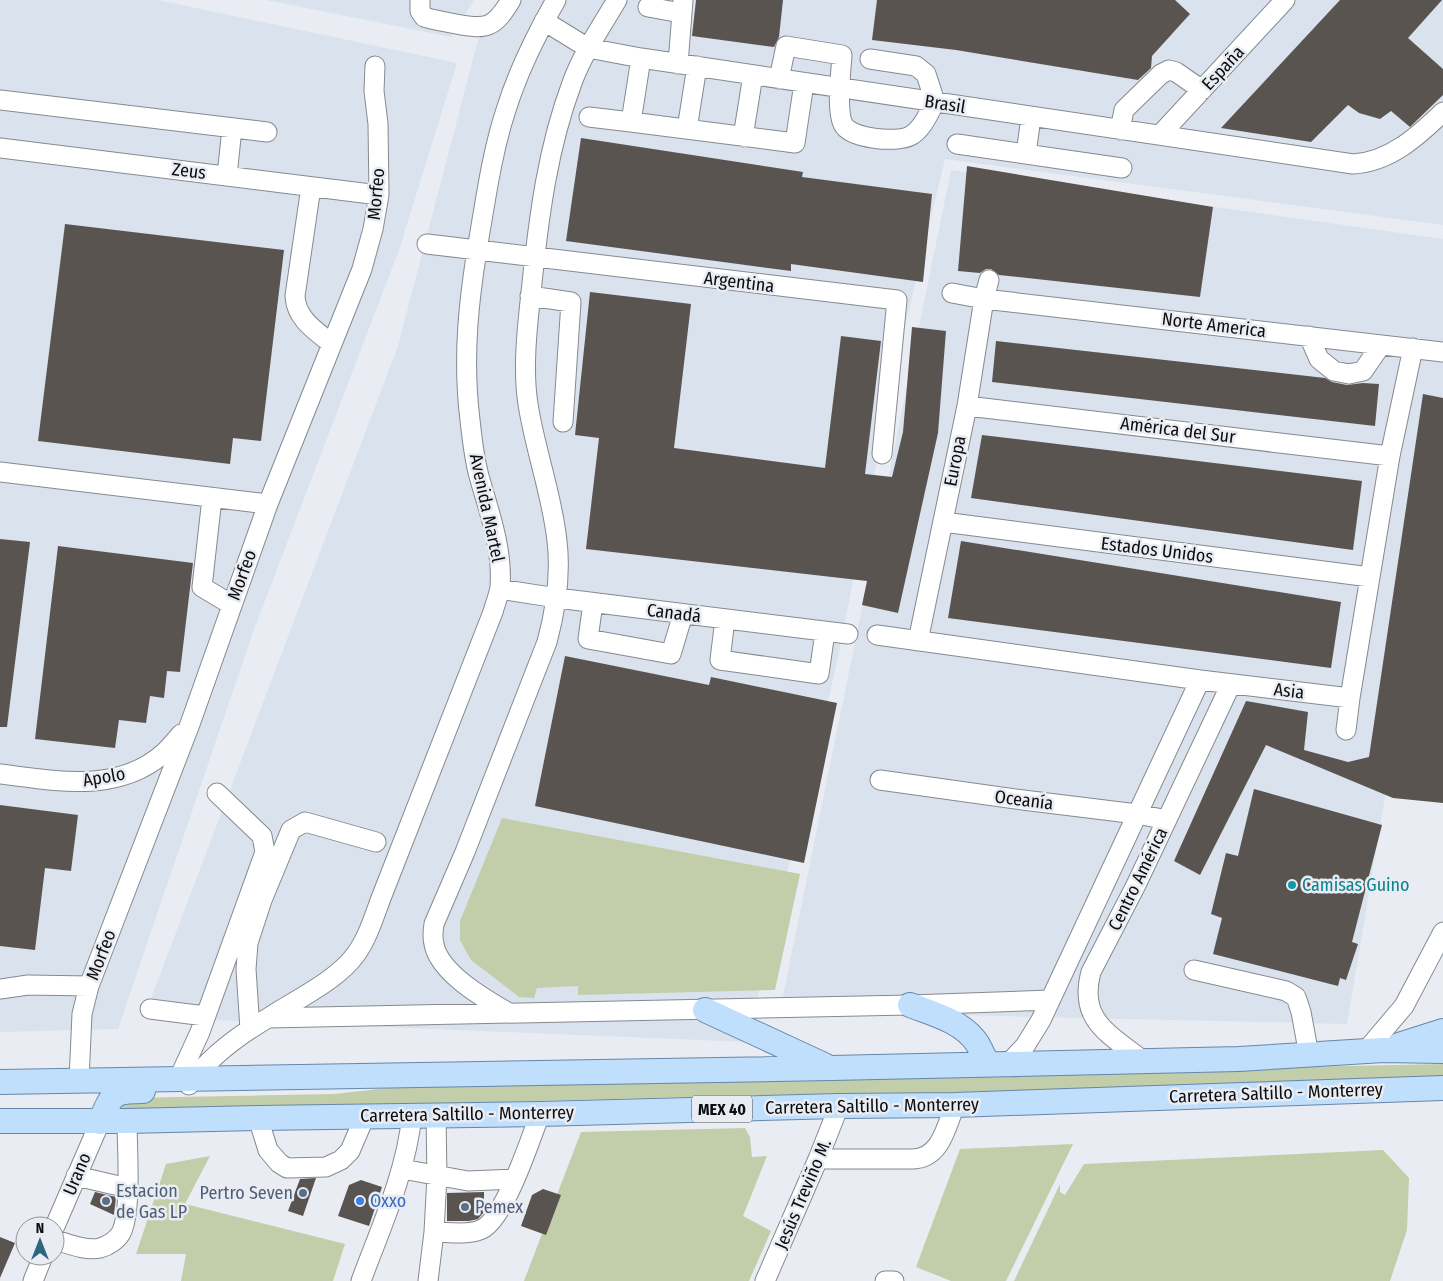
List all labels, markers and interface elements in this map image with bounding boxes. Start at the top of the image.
street label: España [1197,41,1249,95]
street label: Brasil [923,90,967,118]
street label: Zeus [171,158,208,184]
street label: Morfeo [363,167,389,221]
street label: Argentina [703,267,776,297]
street label: Norte America [1161,308,1268,342]
street label: América del Sur [1119,412,1237,448]
street label: Europa [939,434,971,488]
street label: Avenida Martel [465,452,509,564]
street label: Estados Unidos [1100,532,1215,568]
street label: Morfeo [223,547,261,603]
street label: Canadá [646,599,703,627]
street label: Asia [1273,678,1305,704]
street label: Apolo [81,762,127,792]
street label: Oceanía [993,785,1055,815]
street label: Centro América [1104,824,1172,934]
place label: Camisas Guino [1302,874,1410,896]
marker: Camisas Guino [1286,879,1298,891]
street label: Morfeo [81,927,121,983]
street label: Carretera Saltillo - Monterrey [1169,1078,1383,1108]
street label: Carretera Saltillo - Monterrey [765,1093,979,1119]
road number: MEX 40 [692,1096,752,1122]
street label: Carretera Saltillo - Monterrey [360,1101,574,1127]
street label: Jesús Treviño M. [770,1135,836,1252]
street label: Urano [58,1149,96,1199]
place label: Estacion de Gas LP [116,1180,187,1223]
place label: Pertro Seven [200,1182,293,1204]
marker: Pertro Seven [297,1187,309,1199]
place label: Oxxo [370,1190,406,1212]
marker: Estacion de Gas LP [100,1195,112,1207]
marker: Oxxo [354,1195,366,1207]
place label: Pemex [475,1196,523,1218]
marker: Pemex [459,1201,471,1213]
north arrow [15,1216,65,1266]
text: N [36,1220,44,1237]

